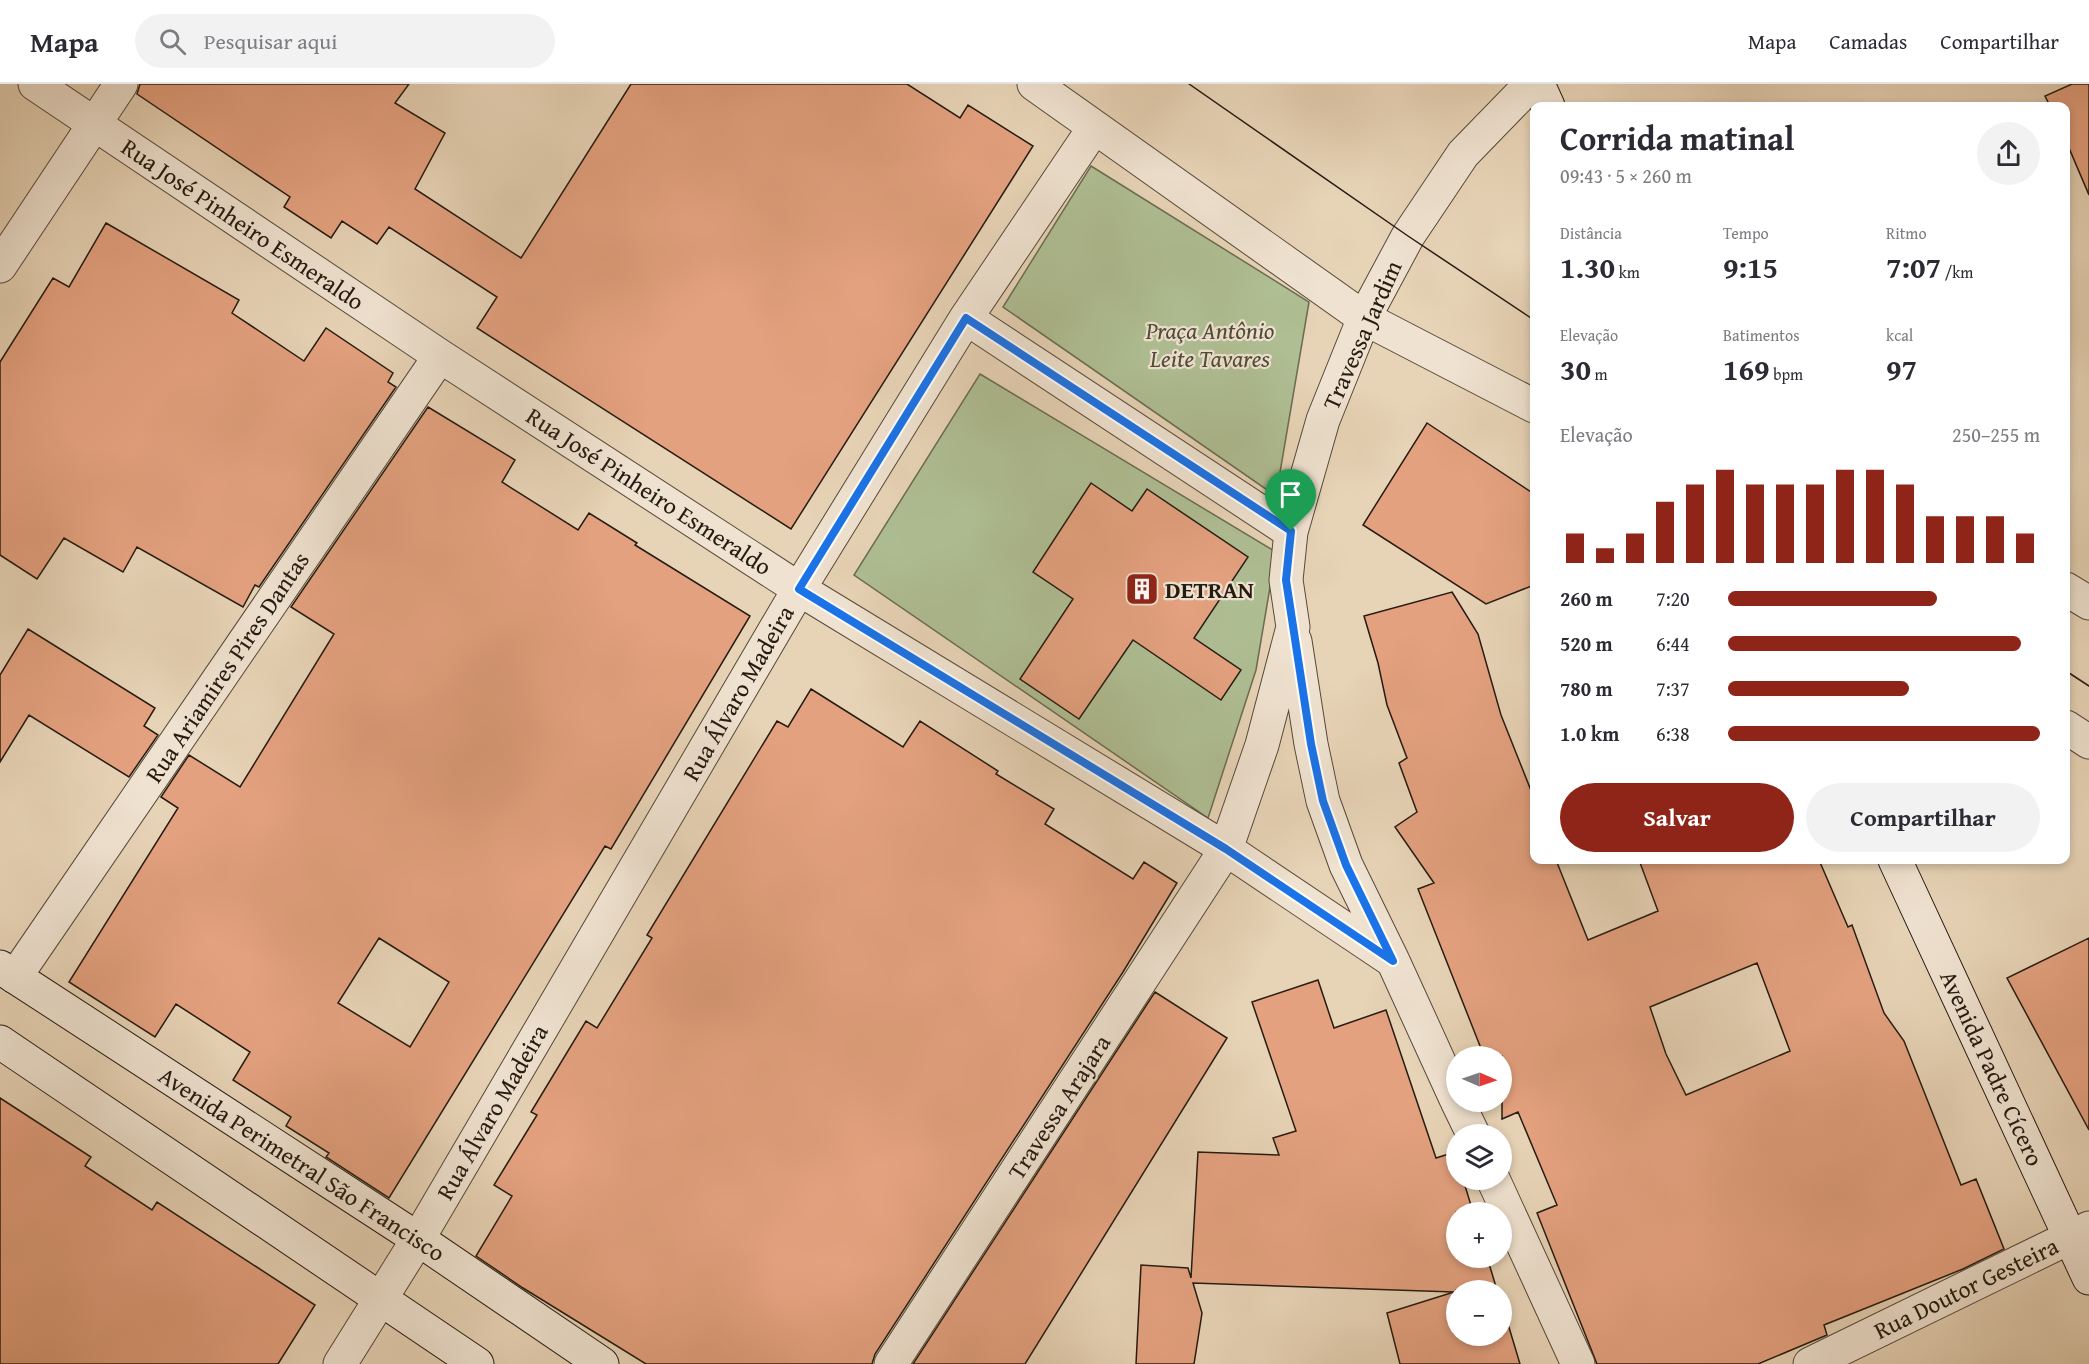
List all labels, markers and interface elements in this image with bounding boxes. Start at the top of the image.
search box [135,14,555,68]
text: Mapa [30,21,99,62]
icon: search [156,25,189,58]
text: Pesquisar aqui [204,25,337,57]
text: Mapa [1748,26,1796,57]
text: Camadas [1829,26,1907,57]
text: Compartilhar [1940,26,2059,57]
text: Corrida matinal [1560,114,1794,162]
button: share [1977,122,2040,185]
street label: Rua José Pinheiro Esmeraldo [115,129,371,319]
text: 09:43 · 5 × 260 m [1560,161,1692,190]
text: Distância [1560,221,1622,245]
text: Tempo [1723,221,1769,245]
text: Ritmo [1886,221,1927,245]
text: 1.30 [1560,245,1615,289]
text: 9:15 [1723,245,1778,289]
text: 7:07 [1886,245,1941,289]
street label: Travessa Jardim [1313,254,1411,415]
text: km [1615,260,1640,284]
text: /km [1941,260,1973,284]
park label: Praça Antônio Leite Tavares [1145,313,1274,376]
text: Elevação [1560,323,1618,347]
text: Batimentos [1723,323,1800,347]
text: kcal [1886,323,1913,347]
text: 30 [1560,347,1591,391]
text: 169 [1723,347,1770,391]
text: 97 [1886,347,1917,391]
text: m [1591,362,1608,386]
text: bpm [1770,362,1803,386]
street label: Rua José Pinheiro Esmeraldo [519,398,779,584]
text: Elevação [1560,420,1633,449]
text: 250–255 m [1952,420,2040,449]
pin [1265,469,1316,531]
icon: arrive [1274,478,1307,511]
street label: Rua Ariamires Pires Dantas [136,545,318,789]
building icon: DETRAN [1124,571,1160,607]
place label: DETRAN [1165,572,1254,607]
text: 260 m [1560,584,1613,613]
text: 7:20 [1656,584,1690,613]
street label: Rua Álvaro Madeira [673,598,803,787]
text: 520 m [1560,629,1613,658]
text: 6:44 [1656,629,1690,658]
text: 780 m [1560,674,1613,703]
text: 7:37 [1656,674,1690,703]
text: 1.0 km [1560,719,1619,748]
text: 6:38 [1656,719,1690,748]
button: Salvar [1560,783,1794,852]
button: Compartilhar [1806,783,2040,852]
street label: Avenida Padre Cícero [1931,964,2053,1172]
street label: Rua Álvaro Madeira [427,1017,557,1206]
street label: Travessa Arajara [999,1027,1119,1186]
north arrow [1446,1046,1512,1112]
map controls [1446,1046,1512,1346]
street label: Avenida Perimetral São Francisco [152,1058,452,1270]
button: layers [1446,1124,1512,1190]
button: + [1446,1202,1512,1268]
street label: Rua Doutor Gesteira [1868,1228,2065,1348]
button: − [1446,1280,1512,1346]

